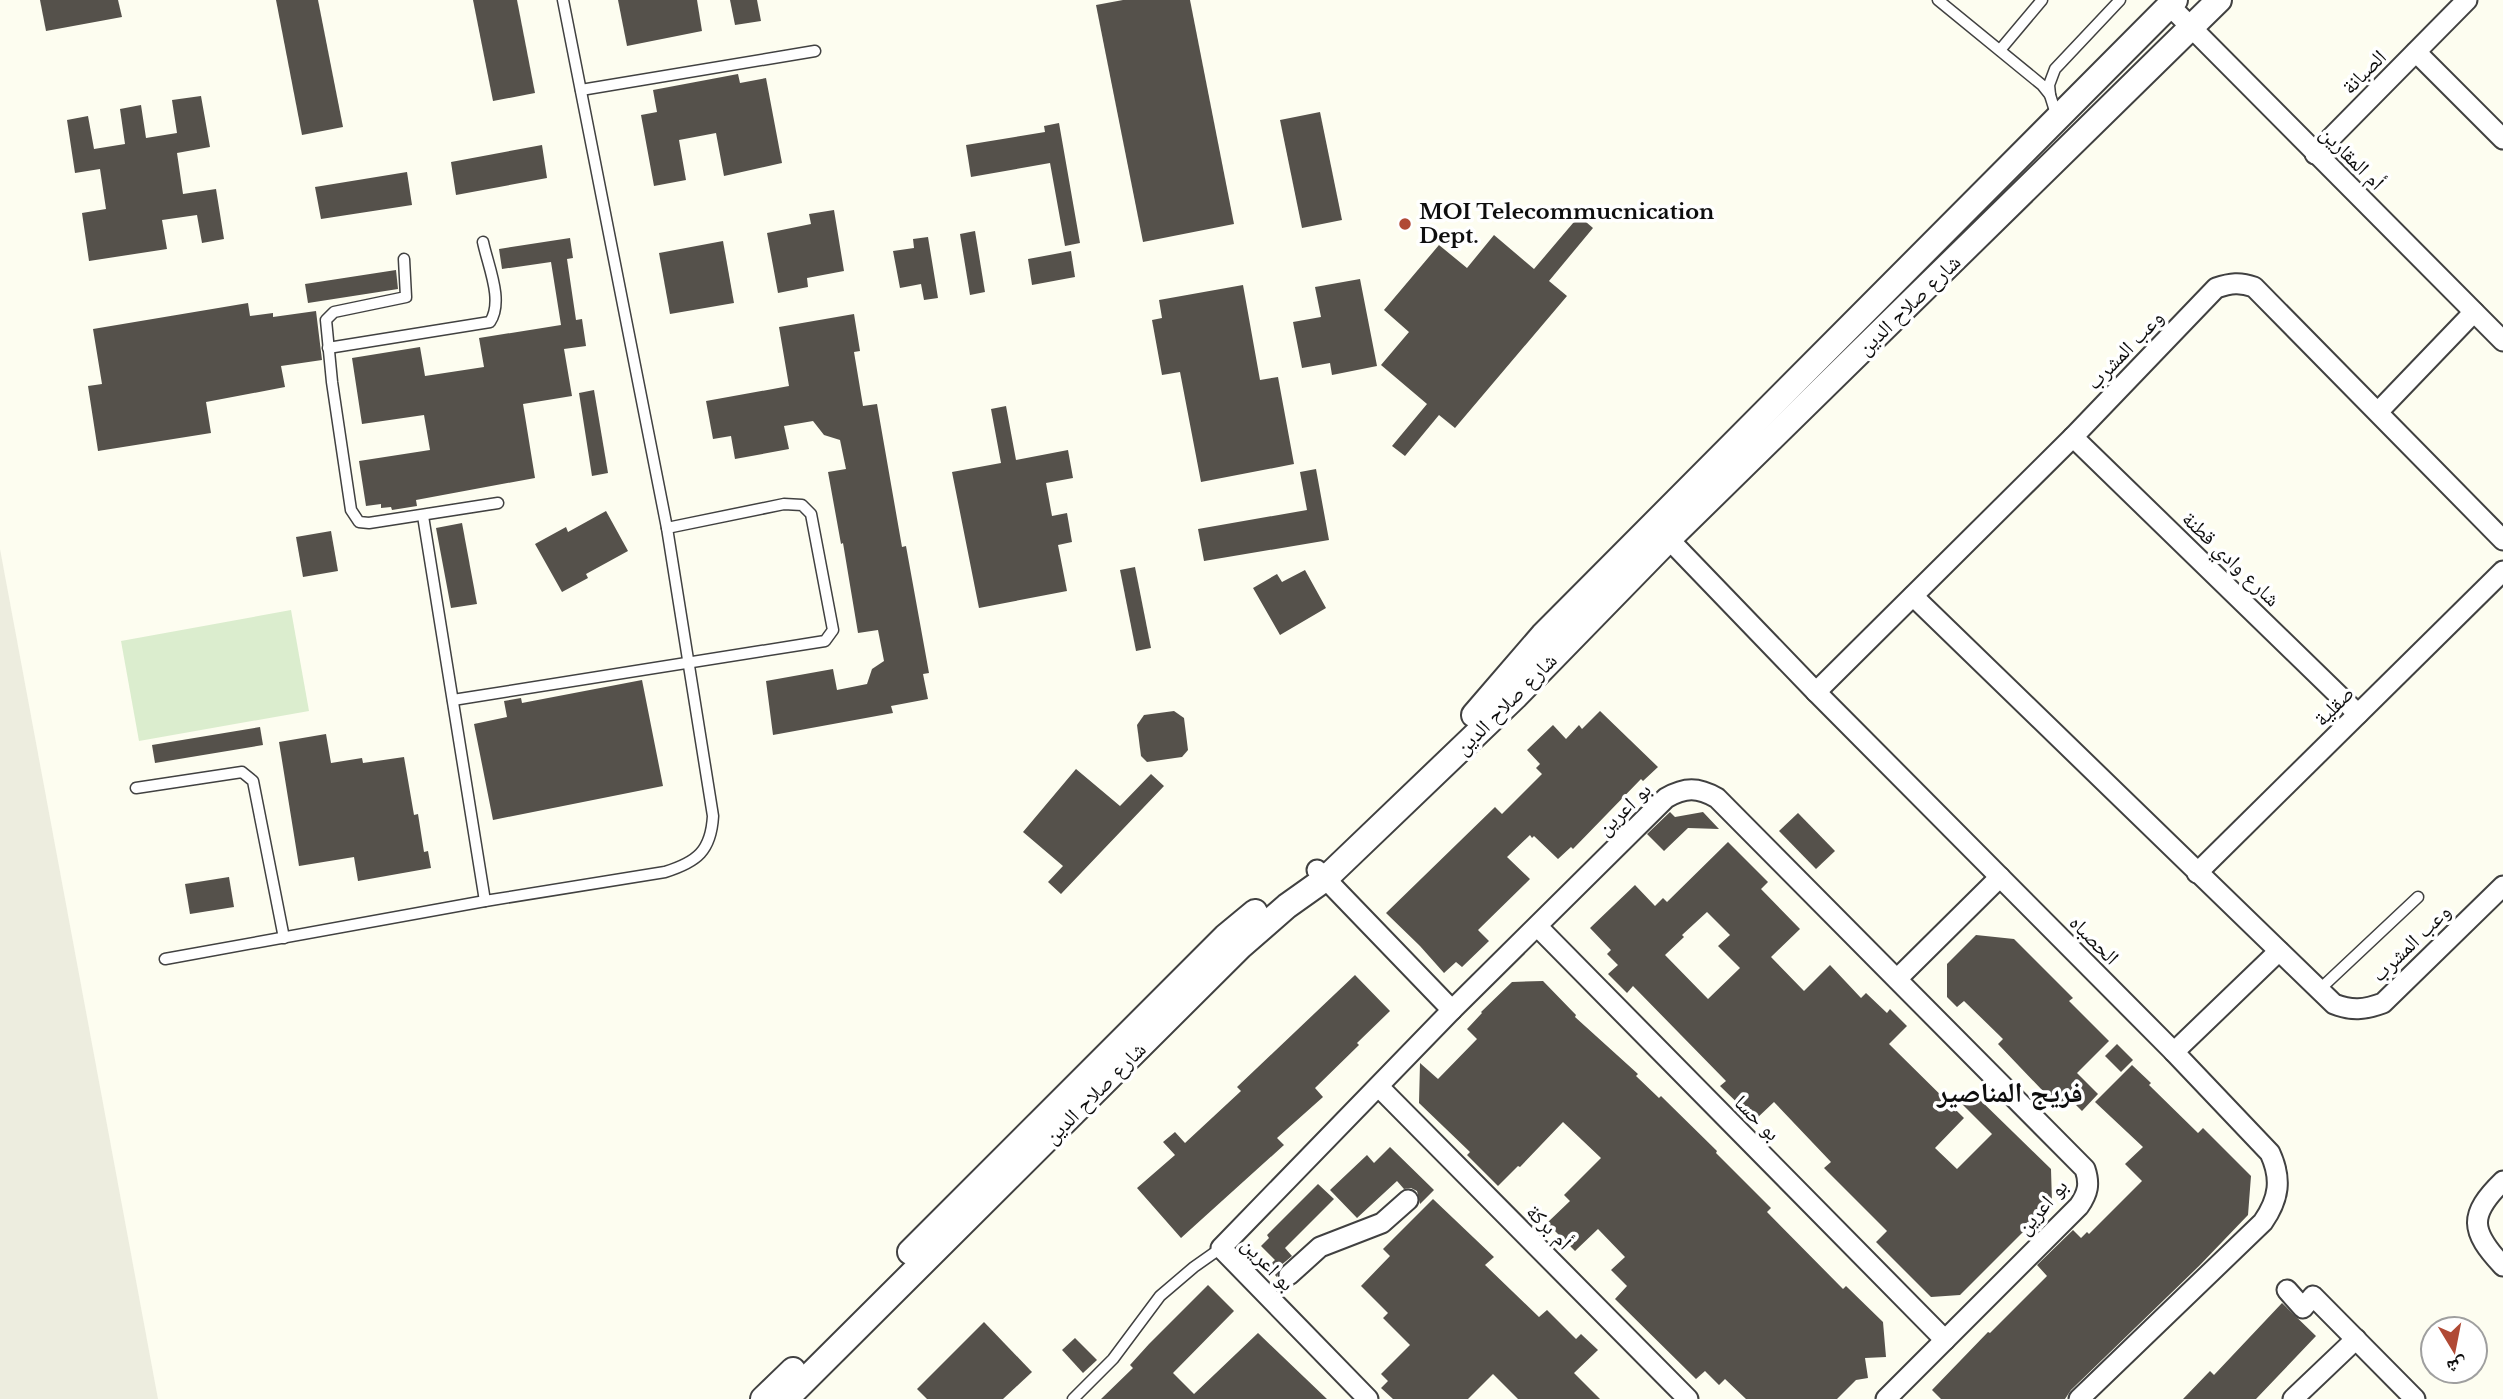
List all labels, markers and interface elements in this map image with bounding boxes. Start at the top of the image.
street label: الصبانة [2336,44,2392,100]
street label: أم المقارين [2314,120,2390,196]
place label: MOI Telecommucnication Dept. [1419,199,1714,249]
marker: MOI Telecommucnication Dept. [1397,216,1413,232]
street label: شارع صلاح الدين [1852,249,1966,361]
street label: وعب المشرب [2081,305,2169,395]
street label: شارع وادي قطنة [2174,506,2285,615]
street label: شارع صلاح الدين [1450,648,1562,760]
street label: صقلية [2308,680,2360,732]
street label: بو اعرين [1592,777,1656,841]
street label: وعب المشرب [2366,899,2456,987]
street label: الحصباه [2064,910,2124,970]
street label: شارع صلاح الدين [1039,1037,1151,1149]
district label: فريج المناصير [1936,1075,2083,1111]
street label: بو حسا [1729,1090,1785,1146]
street label: بو اعرين [2011,1174,2073,1240]
street label: أم بركة [1520,1199,1577,1256]
street label: بو اعرين [1236,1232,1300,1296]
north arrow [2419,1315,2489,1385]
text: ش [2445,1353,2469,1379]

